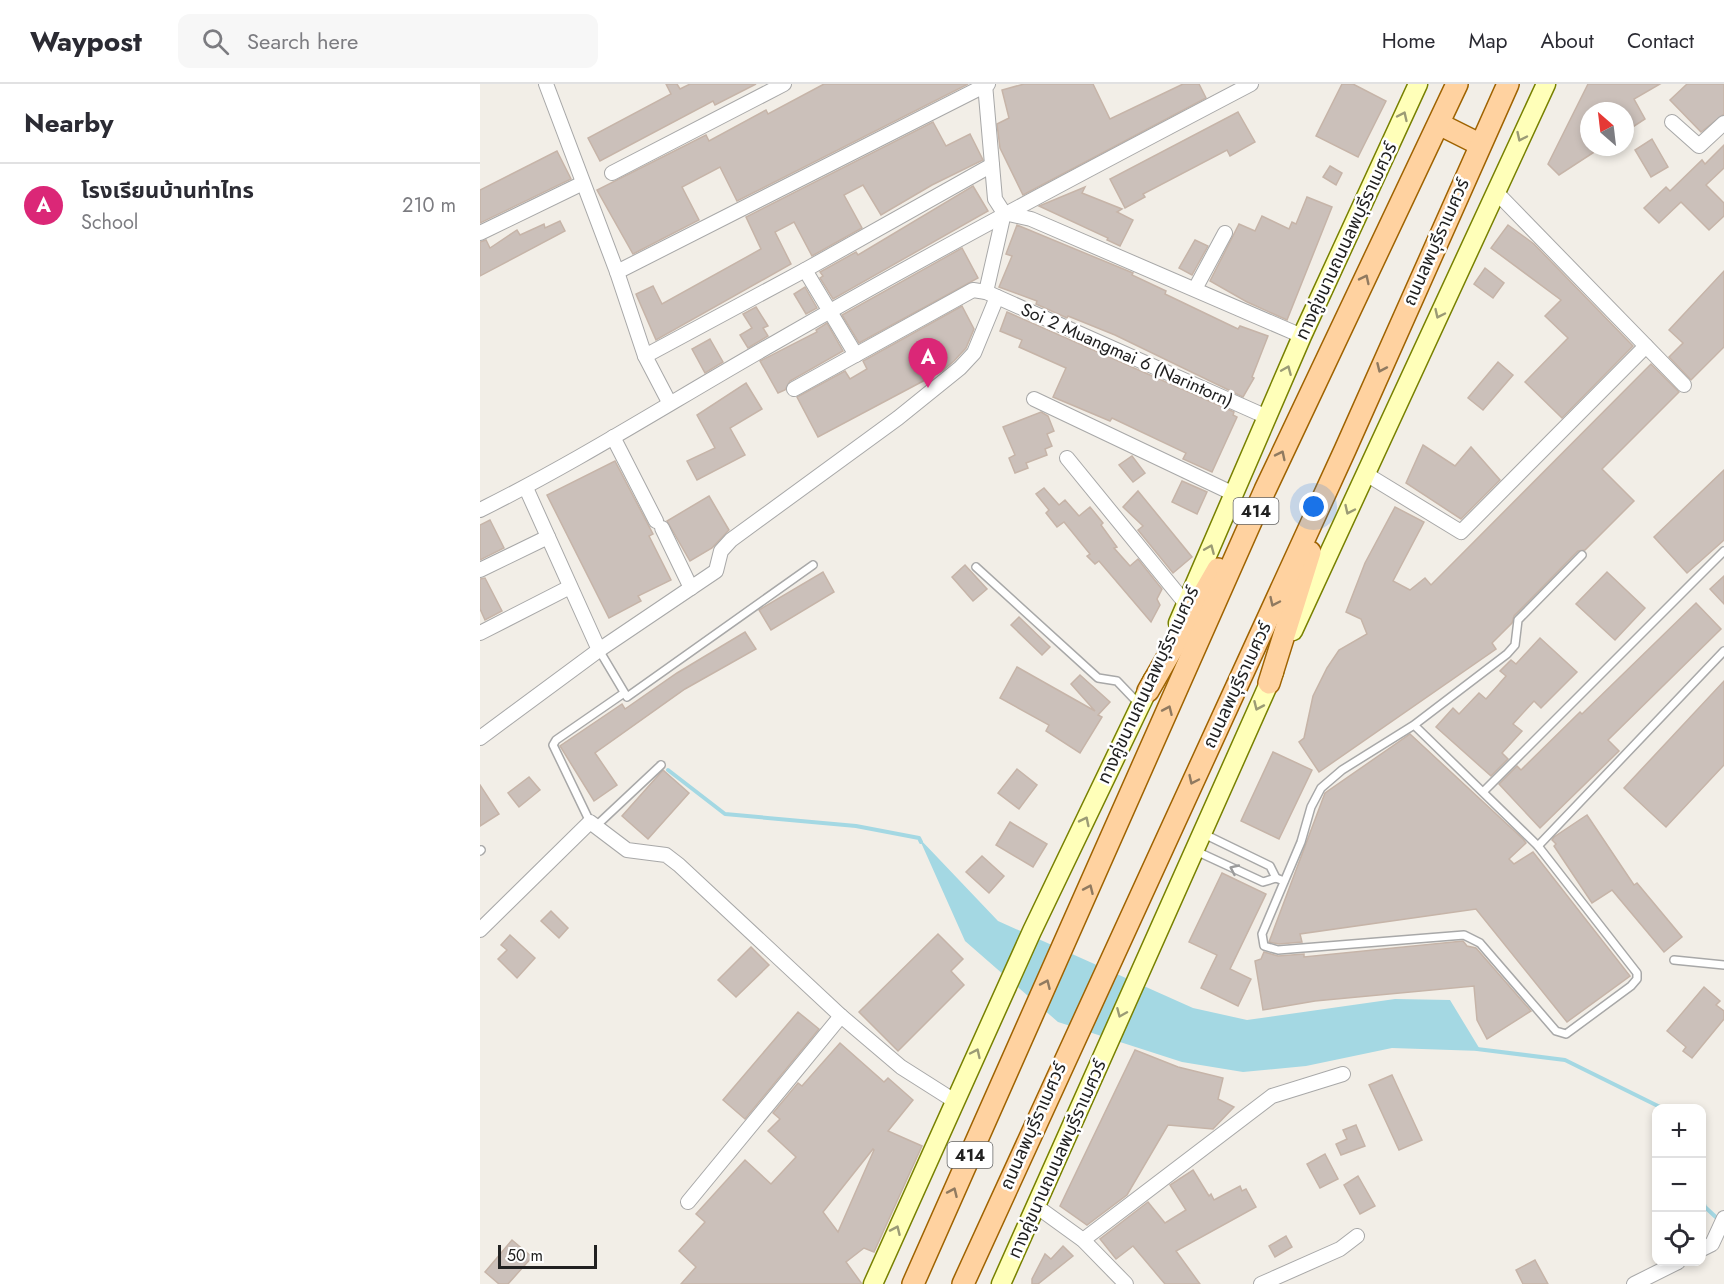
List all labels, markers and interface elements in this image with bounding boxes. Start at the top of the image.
search box [178,14,598,68]
text: Waypost [30,21,142,62]
icon: search [199,25,232,58]
text: Search here [247,25,358,57]
text: Home [1382,26,1435,56]
text: Map [1468,26,1508,56]
text: About [1541,26,1594,56]
text: Contact [1627,26,1694,56]
north arrow [1580,102,1634,156]
text: Nearby [24,104,113,142]
one-way arrow [1396,112,1408,123]
one-way arrow [1517,131,1529,142]
street label: ทางคู่ขนานถนนลพบุรีราเมศวร์ [1289,137,1404,344]
street label: ถนนลพบุรีราเมศวร์ [1396,173,1476,310]
text: โรงเรียนบ้านท่าไทร [81,174,254,206]
text: A [36,191,51,220]
text: 210 m [402,191,456,220]
text: School [81,208,138,237]
one-way arrow [1358,275,1370,286]
street label: Soi 2 Muangmai 6 (Narintorn) [1017,296,1237,414]
one-way arrow [1435,307,1447,318]
pin: A [908,338,948,388]
one-way arrow [1376,361,1388,372]
one-way arrow [1280,365,1292,376]
one-way arrow [1274,451,1286,462]
your location [1299,492,1328,521]
road number: 414 [1234,498,1278,524]
one-way arrow [1344,504,1356,515]
one-way arrow [1203,544,1215,555]
street label: ทางคู่ขนานถนนลพบุรีราเมศวร์ [1091,581,1206,788]
one-way arrow [1270,596,1282,607]
street label: ถนนลพบุรีราเมศวร์ [1196,617,1278,752]
one-way arrow [1254,700,1266,711]
one-way arrow [1161,706,1173,717]
one-way arrow [1188,773,1200,784]
one-way arrow [1077,817,1089,828]
one-way arrow [1230,865,1241,877]
one-way arrow [1082,884,1094,895]
one-way arrow [1039,980,1051,991]
one-way arrow [1116,1007,1128,1018]
one-way arrow [968,1048,980,1059]
street label: ทางคู่ขนานถนนลพบุรีราเมศวร์ [1001,1055,1113,1262]
street label: ถนนลพบุรีราเมศวร์ [993,1057,1073,1194]
map controls [1652,1104,1706,1266]
button: + [1652,1104,1706,1158]
road number: 414 [948,1142,992,1168]
button: − [1652,1158,1706,1212]
one-way arrow [946,1188,958,1199]
button: locate [1652,1212,1706,1266]
one-way arrow [889,1226,901,1237]
scale bar [498,1242,597,1270]
text: 50 m [507,1244,543,1267]

